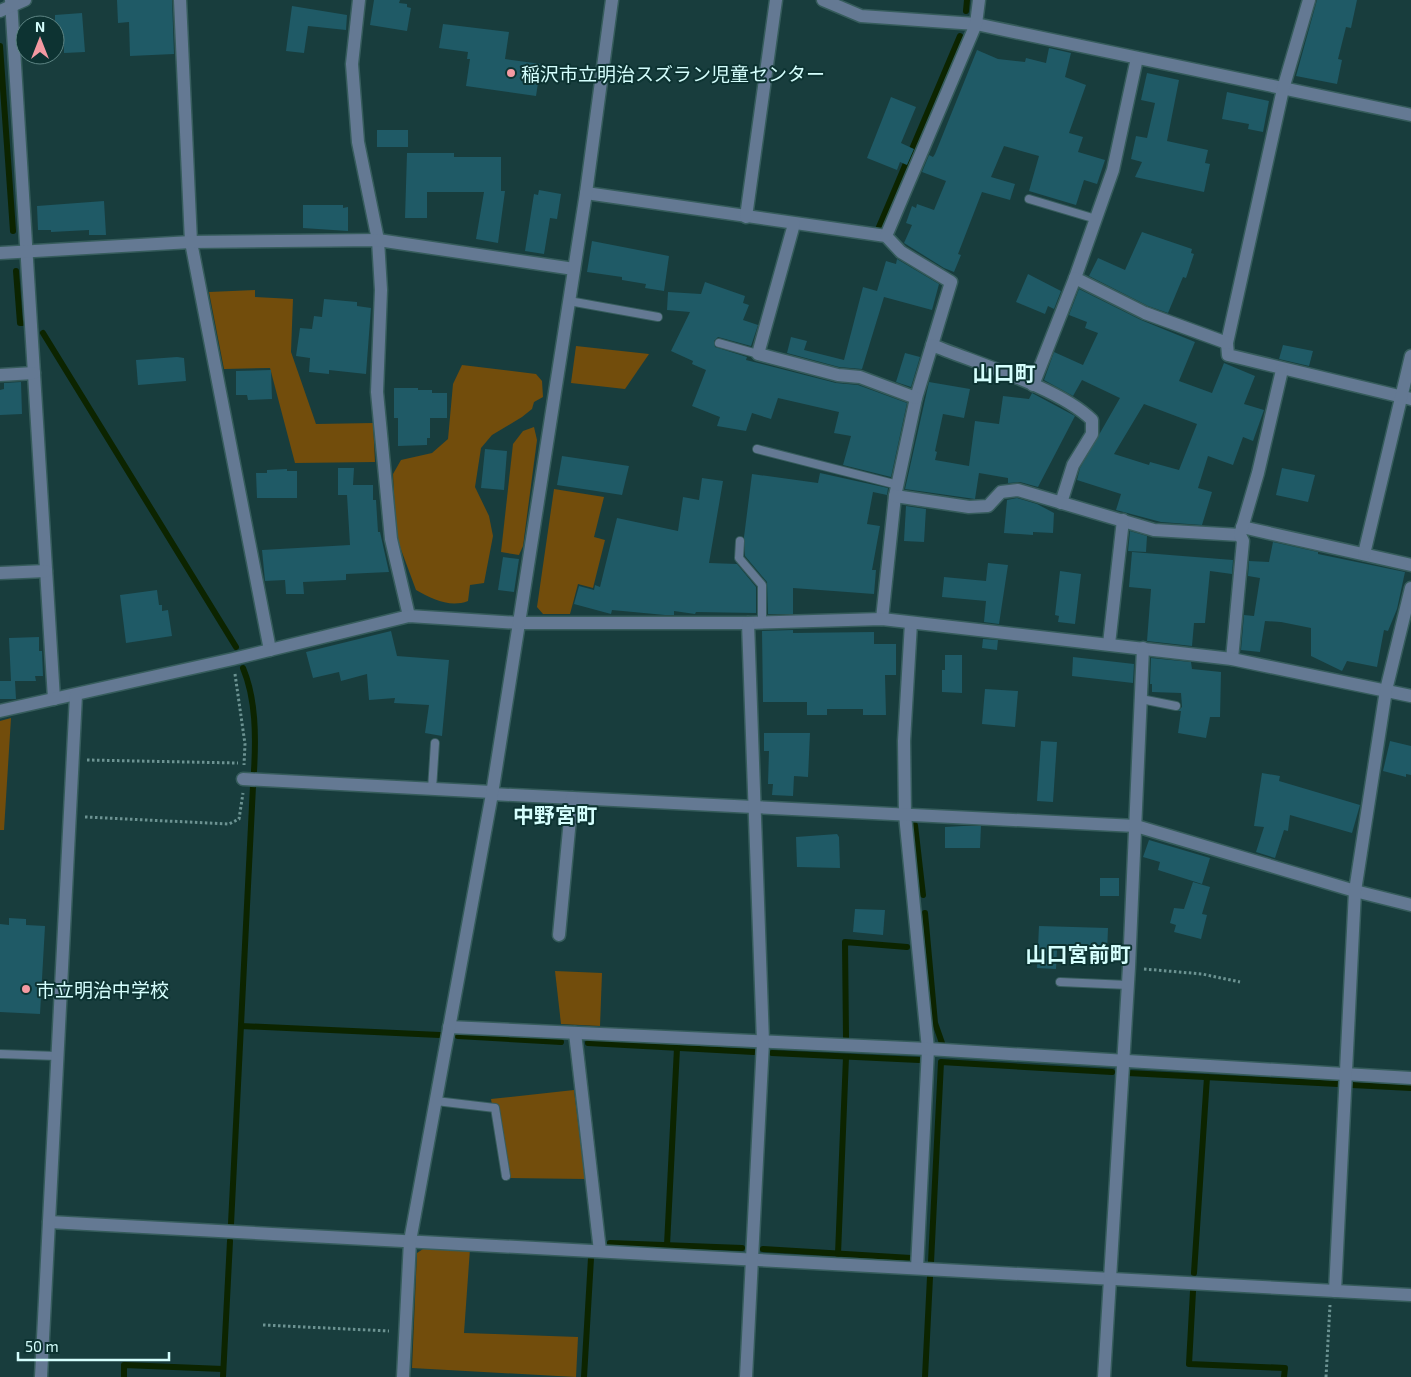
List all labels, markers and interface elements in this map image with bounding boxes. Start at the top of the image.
north arrow [15,15,65,65]
text: N [35,18,45,35]
place label: 稲沢市立明治スズラン児童センター [521,62,825,85]
marker: 稲沢市立明治スズラン児童センター [505,67,517,79]
district label: 山口町 [973,360,1036,385]
district label: 中野宮町 [513,802,597,827]
district label: 山口宮前町 [1026,941,1131,966]
place label: 市立明治中学校 [36,978,169,1001]
marker: 市立明治中学校 [20,983,32,995]
scale bar [18,1330,169,1362]
text: 50 m [25,1337,59,1355]

